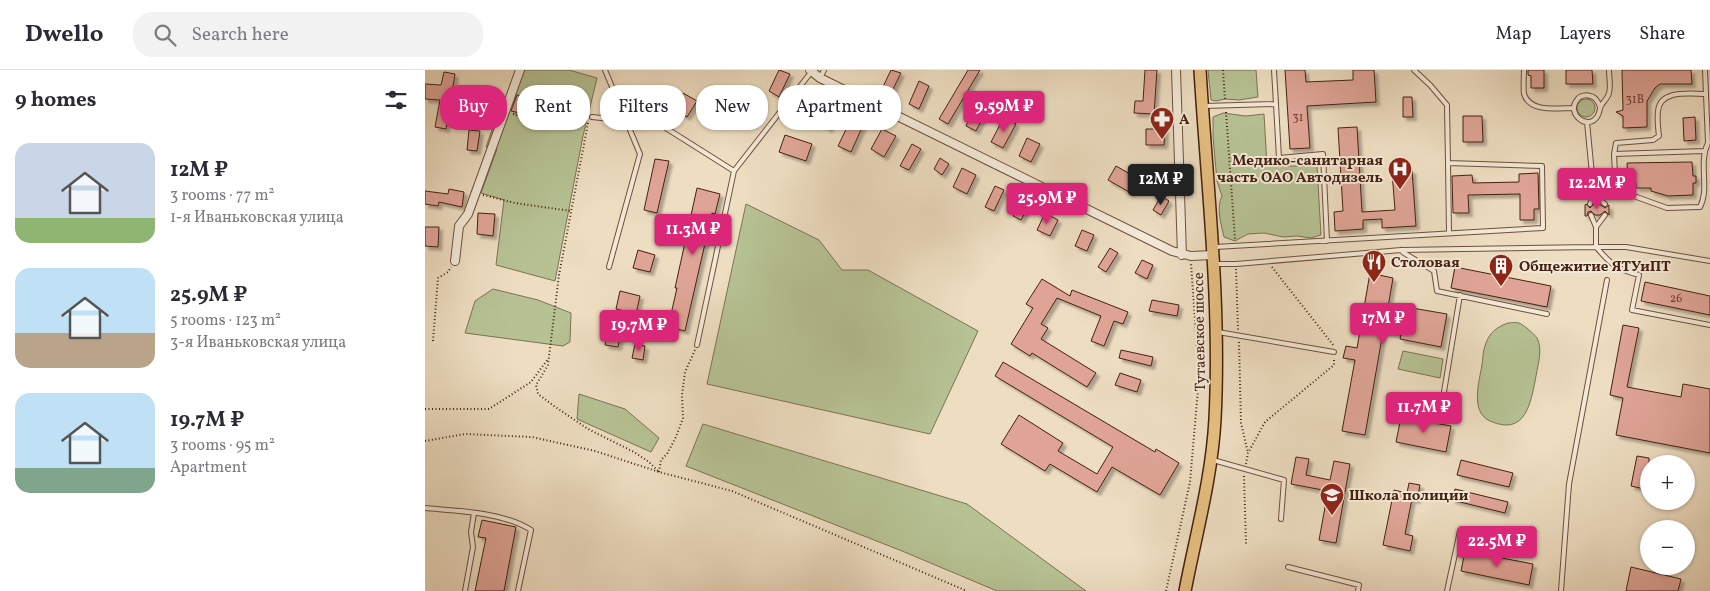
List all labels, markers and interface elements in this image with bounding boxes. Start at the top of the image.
search box [133,12,483,57]
text: Dwello [25,18,103,52]
icon: search [151,21,179,49]
text: Search here [191,22,289,48]
text: Map [1495,22,1531,47]
text: Layers [1559,22,1611,47]
text: Share [1639,22,1685,47]
chip: Buy [440,85,507,130]
chip: Rent [517,85,590,130]
chip: Filters [600,85,686,130]
chip: New [696,85,768,130]
chip: Apartment [778,85,901,130]
text: 9 homes [15,86,96,115]
icon: filters [382,86,410,114]
pin: 9.59M ₽ [958,90,1050,133]
house number: 31В [1626,92,1644,108]
text: 9.59M ₽ [974,96,1034,118]
pharmacy icon: А [1149,106,1175,140]
place label: А [1179,110,1190,131]
house number: 31 [1293,110,1303,126]
place label: Медико-санитарная часть ОАО Автодизель [1217,151,1383,189]
text: 12M ₽ [170,156,228,185]
hospital icon: Медико-санитарная часть ОАО Автодизель [1387,156,1413,190]
icon: home [55,163,115,223]
pin: 12M ₽ [1126,164,1196,206]
pin: 12.2M ₽ [1551,168,1643,210]
text: 12M ₽ [1139,169,1183,191]
text: 12.2M ₽ [1568,173,1626,195]
pin: 25.9M ₽ [1001,182,1093,225]
text: 3 rooms · 77 m² [170,185,274,207]
text: 25.9M ₽ [1017,188,1077,210]
text: 1-я Иваньковская улица [170,207,344,229]
pin: 11.3M ₽ [647,214,739,256]
text: 11.3M ₽ [666,219,720,241]
restaurant icon: Столовая [1361,249,1387,283]
place label: Столовая [1391,253,1460,274]
building icon: Общежитие ЯТУиПТ [1488,253,1514,287]
place label: Общежитие ЯТУиПТ [1519,257,1671,278]
street label: Тутаевское шоссе [1189,272,1212,392]
text: 25.9M ₽ [170,281,247,310]
icon: home [55,288,115,348]
house number: 26 [1670,291,1682,307]
pin: 17M ₽ [1348,302,1418,345]
text: 17M ₽ [1361,308,1405,330]
text: 5 rooms · 123 m² [170,310,281,332]
pin: 19.7M ₽ [593,310,685,352]
text: 19.7M ₽ [611,315,667,337]
text: 3-я Иваньковская улица [170,332,346,354]
pin: 11.7M ₽ [1378,392,1470,434]
text: 11.7M ₽ [1397,397,1451,419]
text: 19.7M ₽ [170,406,244,435]
icon: home [55,413,115,473]
text: 3 rooms · 95 m² [170,435,275,457]
map controls [1640,455,1695,575]
button: + [1640,455,1695,510]
text: Apartment [170,457,247,479]
school or university icon: Школа полиции [1319,482,1345,516]
place label: Школа полиции [1349,486,1469,507]
button: − [1640,520,1695,575]
pin: 22.5M ₽ [1451,526,1543,568]
text: 22.5M ₽ [1468,531,1526,553]

